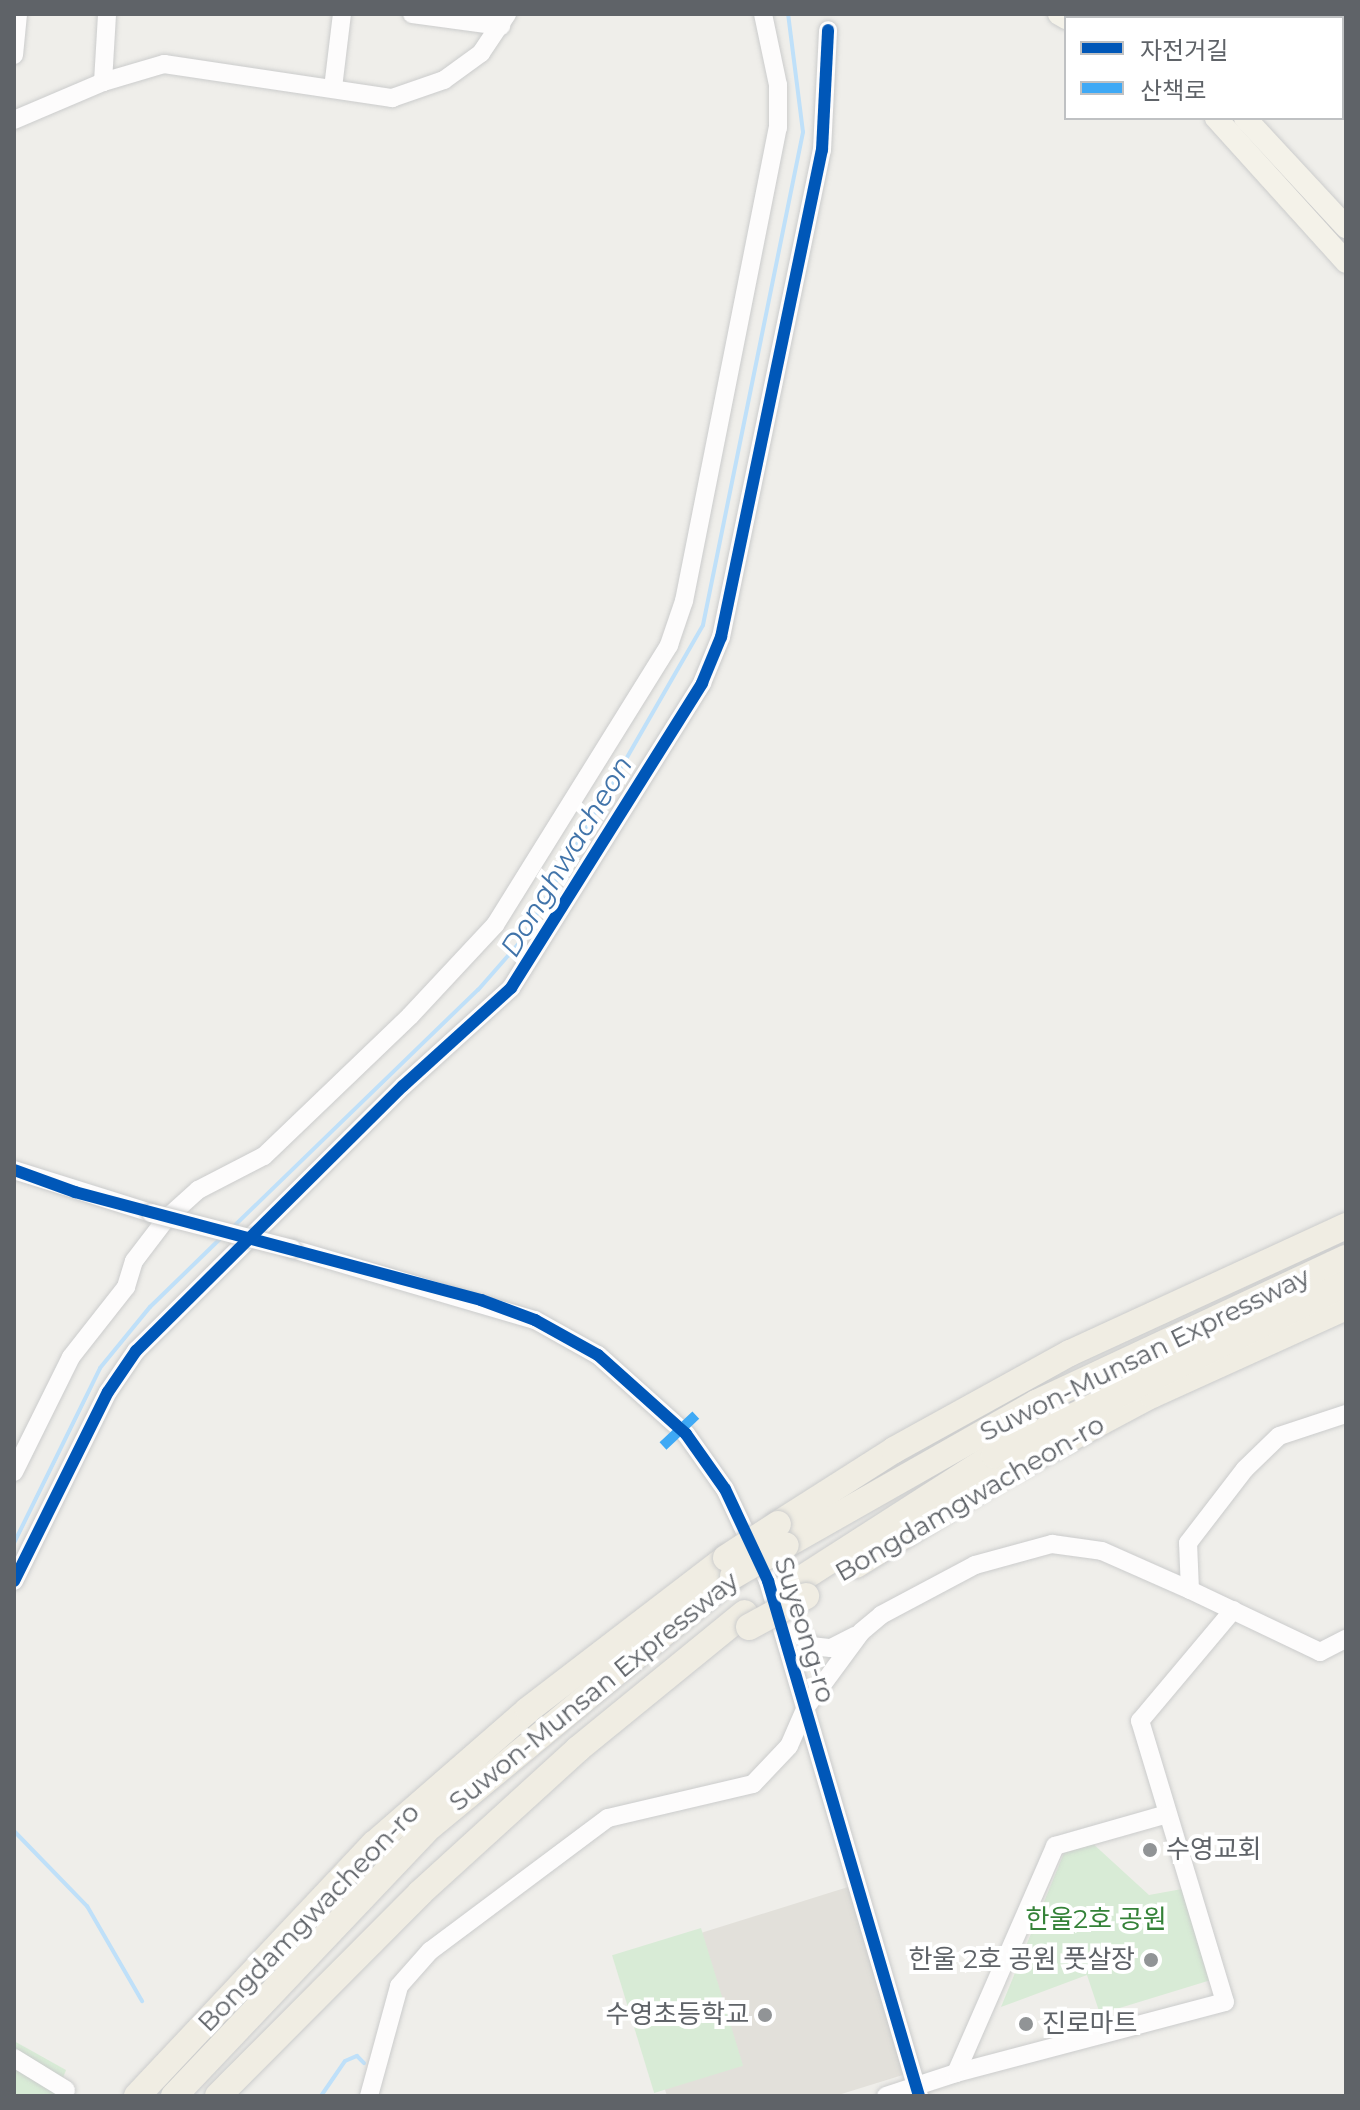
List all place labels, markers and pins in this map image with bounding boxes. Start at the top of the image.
place label: 수영교회 [1166,1834,1262,1866]
marker: 수영교회 [1141,1841,1159,1859]
place label: 한울 2호 공원 풋살장 [908,1944,1135,1976]
marker: 한울 2호 공원 풋살장 [1142,1951,1160,1969]
place label: 수영초등학교 [605,1999,749,2031]
marker: 수영초등학교 [756,2006,774,2024]
place label: 진로마트 [1042,2008,1138,2040]
marker: 진로마트 [1017,2015,1035,2033]

